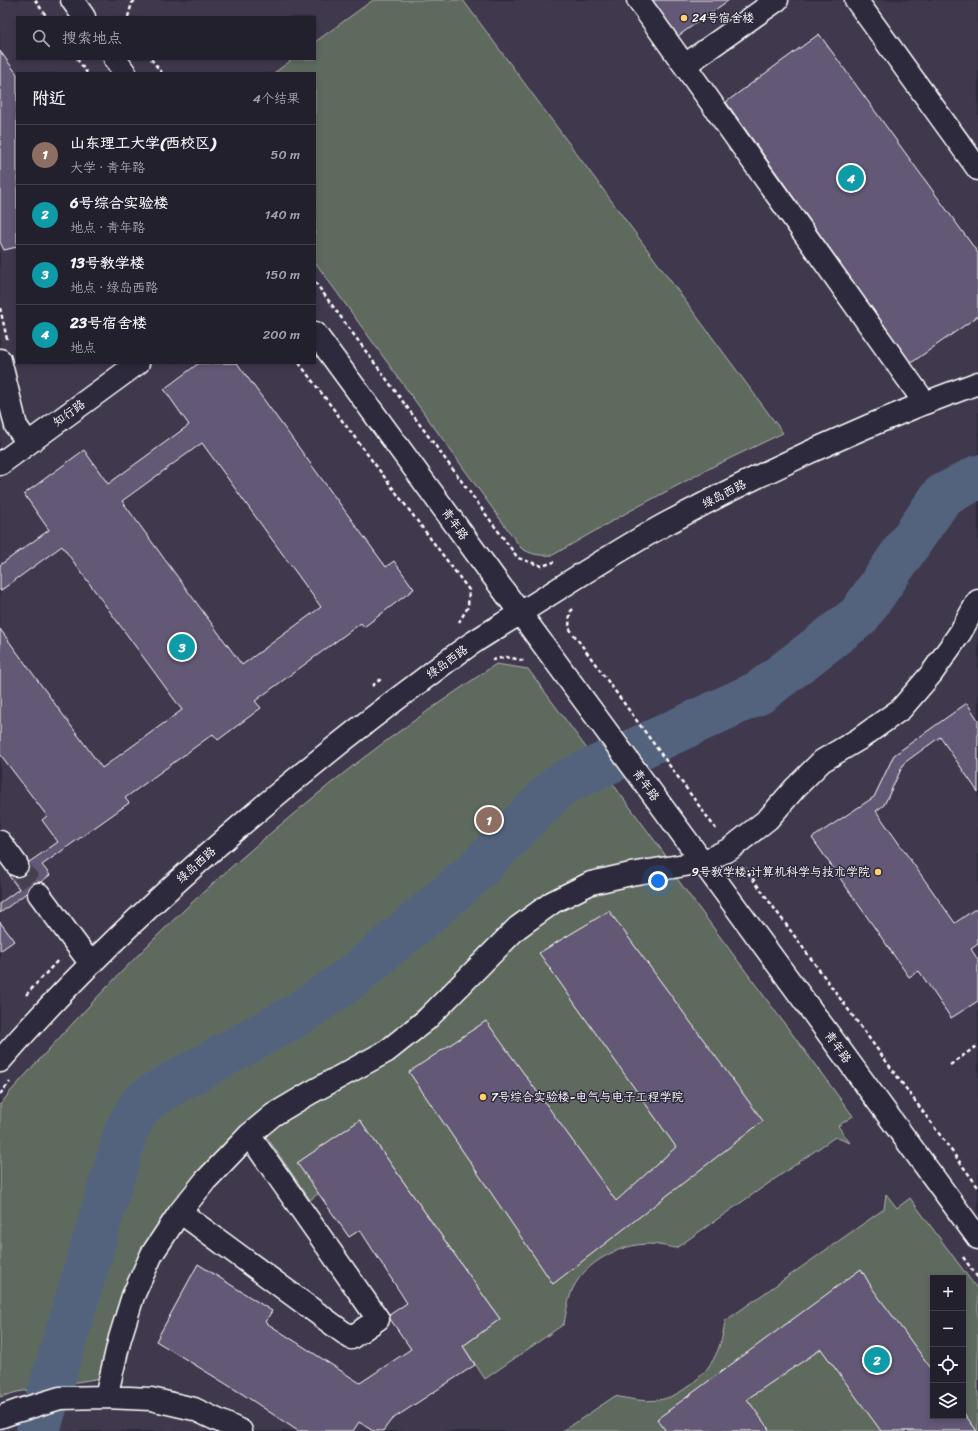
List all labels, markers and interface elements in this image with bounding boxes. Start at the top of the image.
place label: 24号宿舍楼 [692,7,754,29]
marker: 24号宿舍楼 [679,13,689,23]
search box [16,16,316,60]
text: 搜索地点 [62,25,122,51]
icon: search [30,27,52,49]
text: 附近 [32,83,66,113]
text: 4个结果 [253,87,300,110]
text: 山东理工大学(西校区) [70,130,216,156]
text: 1 [42,143,48,166]
text: 50 m [270,143,300,166]
text: 大学 · 青年路 [70,156,145,179]
pin: 4 [838,163,864,193]
text: 6号综合实验楼 [70,190,169,216]
text: 2 [41,203,49,226]
text: 140 m [265,203,300,226]
text: 地点 · 青年路 [70,216,145,239]
text: 13号教学楼 [70,250,145,276]
text: 3 [41,263,49,286]
text: 150 m [265,263,300,286]
text: 地点 · 绿岛西路 [70,276,158,299]
text: 23号宿舍楼 [70,310,147,336]
text: 4 [41,323,49,346]
text: 200 m [263,323,300,346]
text: 地点 [70,336,96,359]
street label: 知行路 [48,394,90,432]
street label: 绿岛西路 [698,473,750,515]
street label: 青年路 [436,503,474,545]
pin: 3 [169,632,195,662]
street label: 绿岛西路 [421,639,473,685]
street label: 青年路 [627,764,665,806]
pin: 1 [476,805,502,835]
street label: 绿岛西路 [171,841,221,889]
place label: 9号教学楼·计算机科学与技术学院 [691,861,870,883]
marker: 9号教学楼·计算机科学与技术学院 [873,867,883,877]
your location [648,871,668,891]
street label: 青年路 [819,1026,857,1068]
place label: 7号综合实验楼-电气与电子工程学院 [491,1086,683,1108]
marker: 7号综合实验楼-电气与电子工程学院 [478,1092,488,1102]
map controls [930,1275,966,1419]
button: + [930,1275,966,1311]
button: − [930,1311,966,1347]
pin: 2 [864,1345,890,1375]
button: locate [930,1347,966,1383]
button: layers [930,1383,966,1419]

